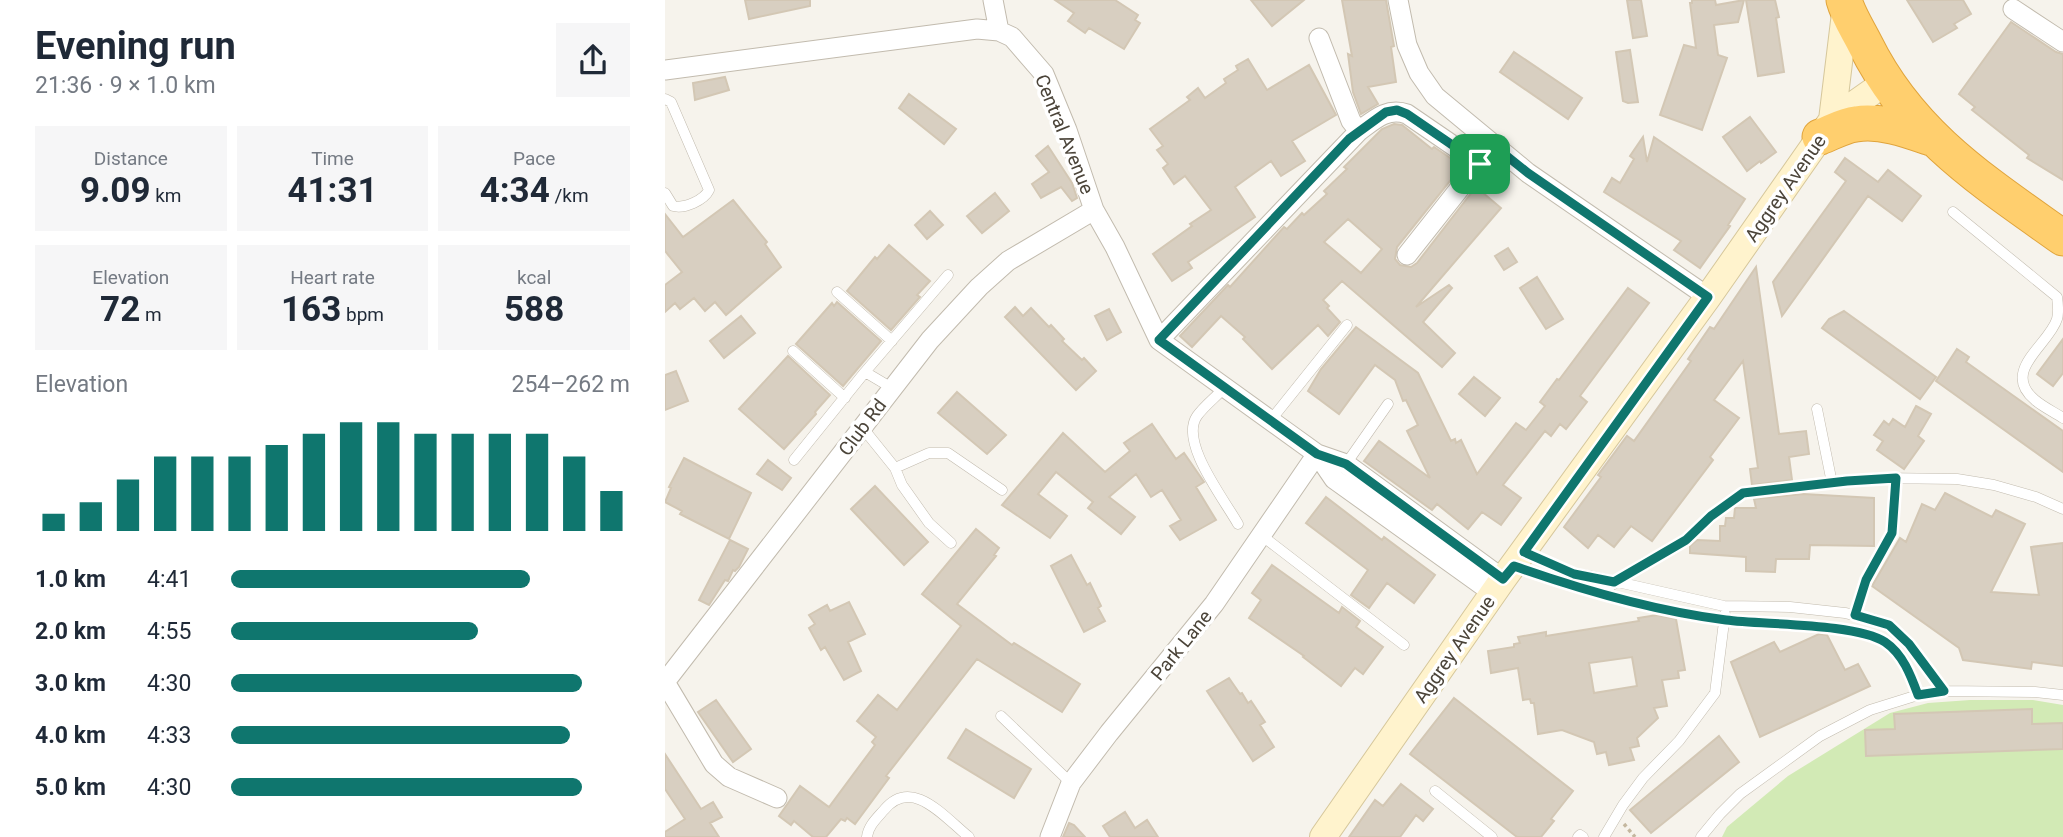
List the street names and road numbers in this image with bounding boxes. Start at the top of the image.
street label: Central Avenue [1030,71,1099,197]
street label: Aggrey Avenue [1740,130,1831,246]
street label: Club Rd [834,394,891,460]
street label: Aggrey Avenue [1409,591,1500,707]
street label: Park Lane [1146,605,1217,685]

